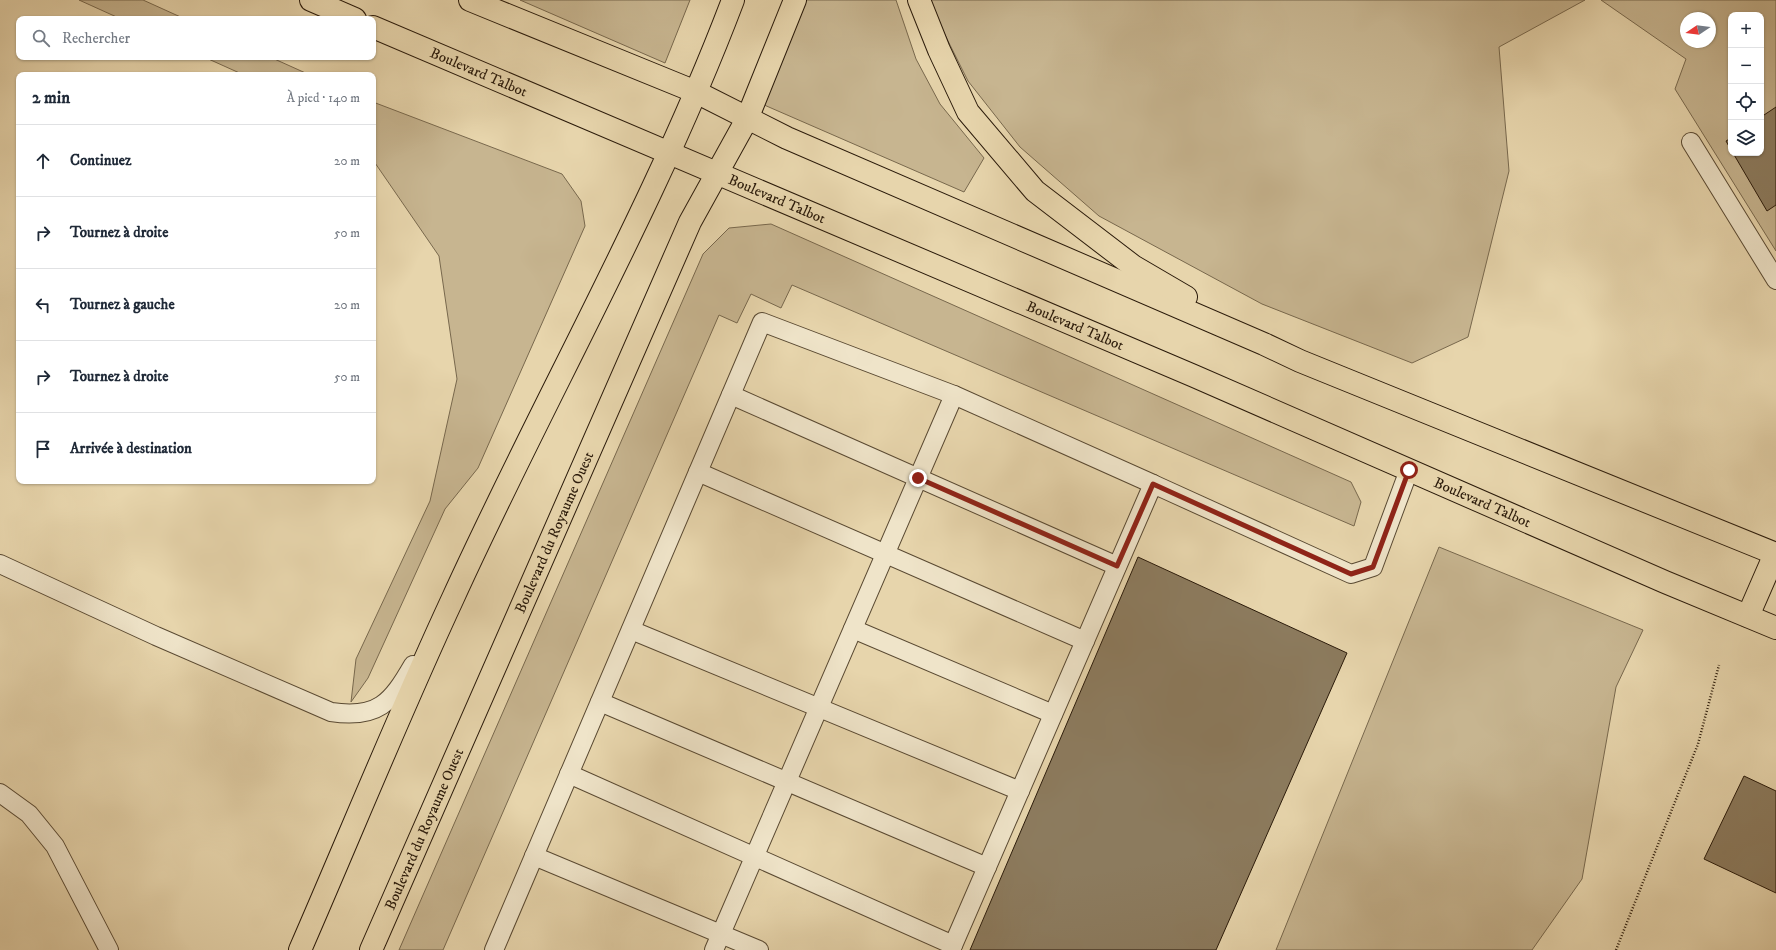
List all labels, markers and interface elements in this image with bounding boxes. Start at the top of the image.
north arrow [1680,12,1716,48]
map controls [1728,12,1764,156]
button: + [1728,12,1764,48]
search box [16,16,376,60]
icon: search [30,27,52,49]
text: Rechercher [62,29,130,48]
street label: Boulevard Talbot [427,43,531,101]
button: − [1728,48,1764,84]
button: locate [1728,84,1764,120]
text: 2 min [32,87,70,109]
text: À pied · 140 m [287,90,360,106]
button: layers [1728,120,1764,156]
icon: ahead [32,150,54,172]
text: Continuez [70,151,131,170]
text: 20 m [334,153,360,169]
street label: Boulevard Talbot [725,170,829,228]
icon: right [32,222,54,244]
text: Tournez à droite [70,223,168,242]
text: 50 m [334,225,360,241]
icon: left [32,294,54,316]
text: Tournez à gauche [70,295,175,314]
street label: Boulevard Talbot [1024,296,1127,355]
text: 20 m [334,297,360,313]
icon: right [32,366,54,388]
text: Tournez à droite [70,367,168,386]
text: 50 m [334,369,360,385]
icon: arrive [32,438,54,460]
text: Arrivée à destination [70,439,192,458]
street label: Boulevard du Royaume Ouest [510,448,598,616]
route start [1400,461,1418,479]
route end [909,469,927,487]
street label: Boulevard Talbot [1431,473,1534,532]
street label: Boulevard du Royaume Ouest [380,745,468,913]

